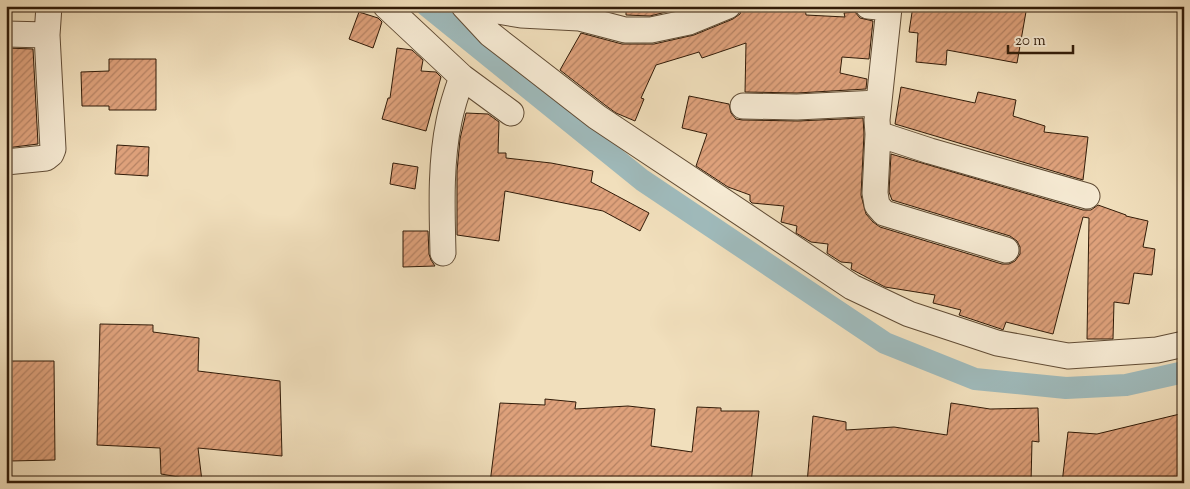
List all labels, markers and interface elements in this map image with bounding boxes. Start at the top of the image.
scale bar [1008,22,1072,54]
text: 20 m [1015,31,1046,52]

